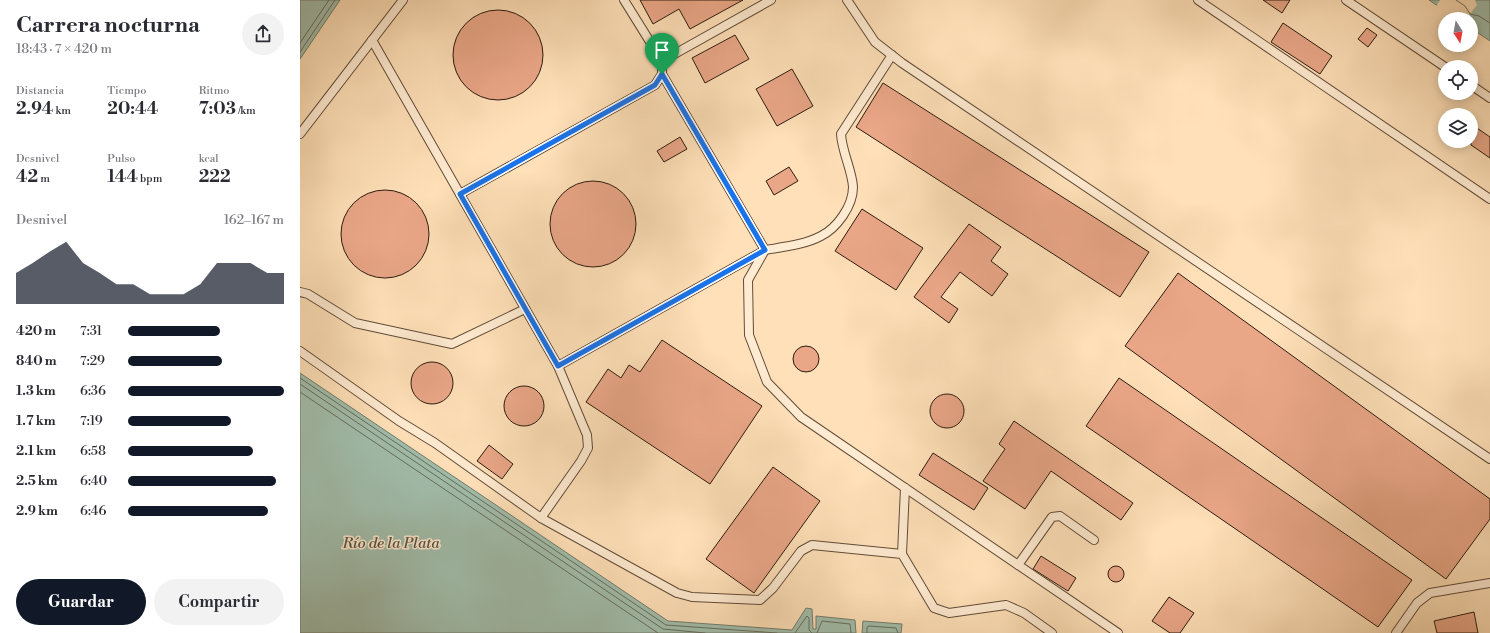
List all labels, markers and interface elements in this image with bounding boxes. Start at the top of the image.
text: Carrera nocturna [16,12,200,39]
north arrow [1438,12,1478,52]
map controls [1438,12,1478,148]
button: share [242,13,284,55]
pin [645,33,679,74]
icon: arrive [651,39,673,61]
text: 18:43 · 7 × 420 m [16,41,112,57]
button: locate [1438,60,1478,100]
text: Distancia [16,84,64,98]
text: Tiempo [107,84,146,98]
text: Ritmo [199,84,229,98]
text: 2.94 [16,98,53,120]
text: 20:44 [107,98,158,120]
text: 7:03 [199,98,236,120]
text: km [53,104,71,118]
text: /km [236,104,256,118]
button: layers [1438,108,1478,148]
text: Desnivel [16,152,59,166]
text: Pulso [107,152,135,166]
text: kcal [199,152,219,166]
text: 42 [16,166,38,188]
text: 144 [107,166,138,188]
text: 222 [199,166,231,188]
text: m [38,172,50,186]
text: bpm [138,172,162,186]
text: Desnivel [16,212,67,228]
text: 162–167 m [224,212,284,228]
text: 420 m [16,323,56,339]
text: 7:31 [80,323,102,339]
text: 840 m [16,353,57,369]
text: 7:29 [80,353,105,369]
text: 1.3 km [16,383,56,399]
text: 6:36 [80,383,106,399]
text: 1.7 km [16,413,56,429]
text: 7:19 [80,413,103,429]
text: 2.1 km [16,443,56,459]
text: 6:58 [80,443,106,459]
text: 2.5 km [16,473,58,489]
text: 6:40 [80,473,107,489]
text: 2.9 km [16,503,58,519]
text: 6:46 [80,503,106,519]
water label: Río de la Plata [342,534,440,553]
button: Guardar [16,579,146,625]
button: Compartir [154,579,284,625]

